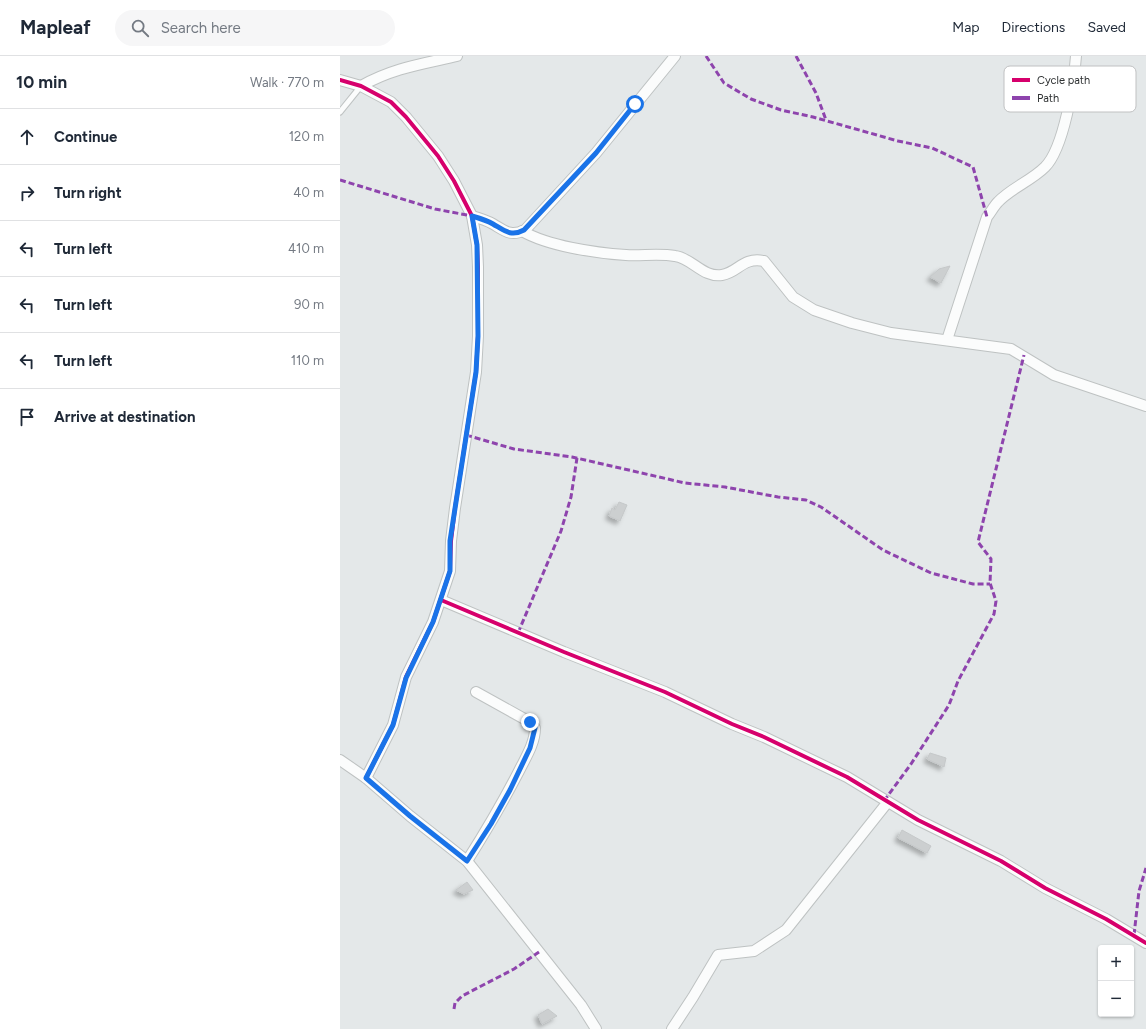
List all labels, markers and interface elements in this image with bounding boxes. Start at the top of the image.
search box [115,10,395,46]
text: Mapleaf [20,16,91,39]
icon: search [129,17,151,39]
text: Search here [161,19,241,37]
text: Map [952,19,980,36]
text: Directions [1002,19,1065,36]
text: Saved [1087,19,1126,36]
legend [1004,66,1136,112]
text: 10 min [16,72,67,92]
text: Cycle path [1037,74,1090,87]
text: Walk · 770 m [250,75,324,90]
text: Path [1037,92,1059,105]
route start [626,95,644,113]
icon: ahead [16,126,38,148]
text: Continue [54,128,117,146]
text: 120 m [289,129,324,144]
icon: right [16,182,38,204]
text: Turn right [54,184,122,202]
text: 40 m [293,185,324,200]
icon: left [16,238,38,260]
text: Turn left [54,240,112,258]
text: 410 m [288,241,324,256]
icon: left [16,294,38,316]
text: Turn left [54,296,112,314]
text: 90 m [294,297,324,312]
icon: left [16,350,38,372]
text: Turn left [54,352,112,370]
text: 110 m [291,353,324,368]
icon: arrive [16,406,38,428]
text: Arrive at destination [54,408,195,426]
route end [521,713,539,731]
map controls [1098,945,1134,1017]
button: + [1098,945,1134,981]
button: − [1098,981,1134,1017]

